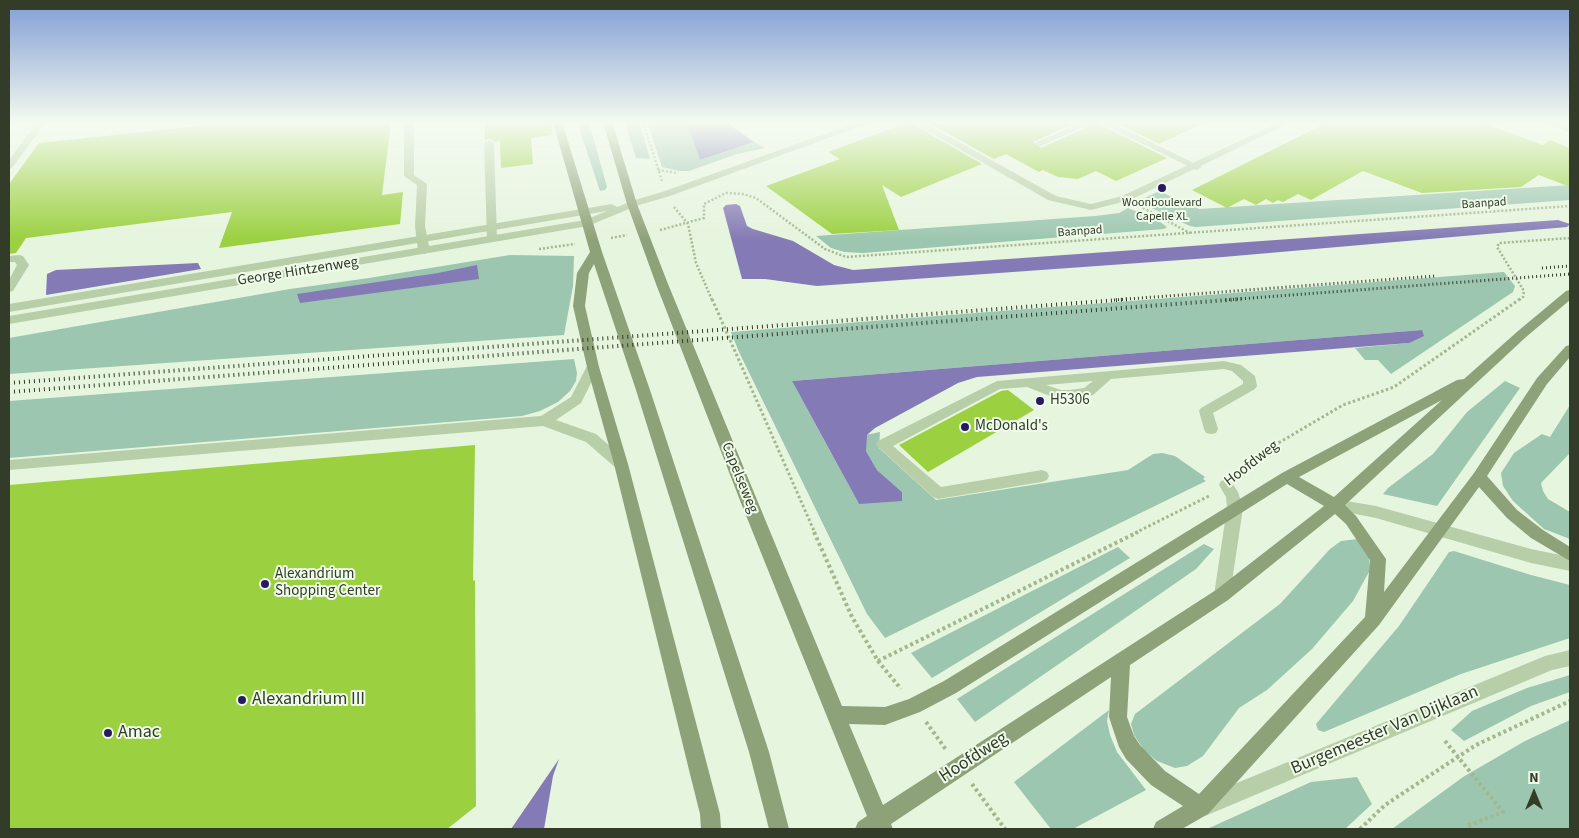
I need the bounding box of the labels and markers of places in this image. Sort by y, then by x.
marker: Woonboulevard Capelle XL [1156,182,1168,194]
place label: Woonboulevard Capelle XL [1122,196,1202,224]
place label: H5306 [1050,392,1090,410]
marker: H5306 [1034,395,1046,407]
place label: McDonald's [975,418,1048,436]
marker: McDonald's [959,421,971,433]
place label: Alexandrium Shopping Center [275,566,380,601]
marker: Alexandrium Shopping Center [259,578,271,590]
place label: Alexandrium III [252,689,365,711]
marker: Alexandrium III [236,694,248,706]
place label: Amac [118,722,160,744]
marker: Amac [102,727,114,739]

